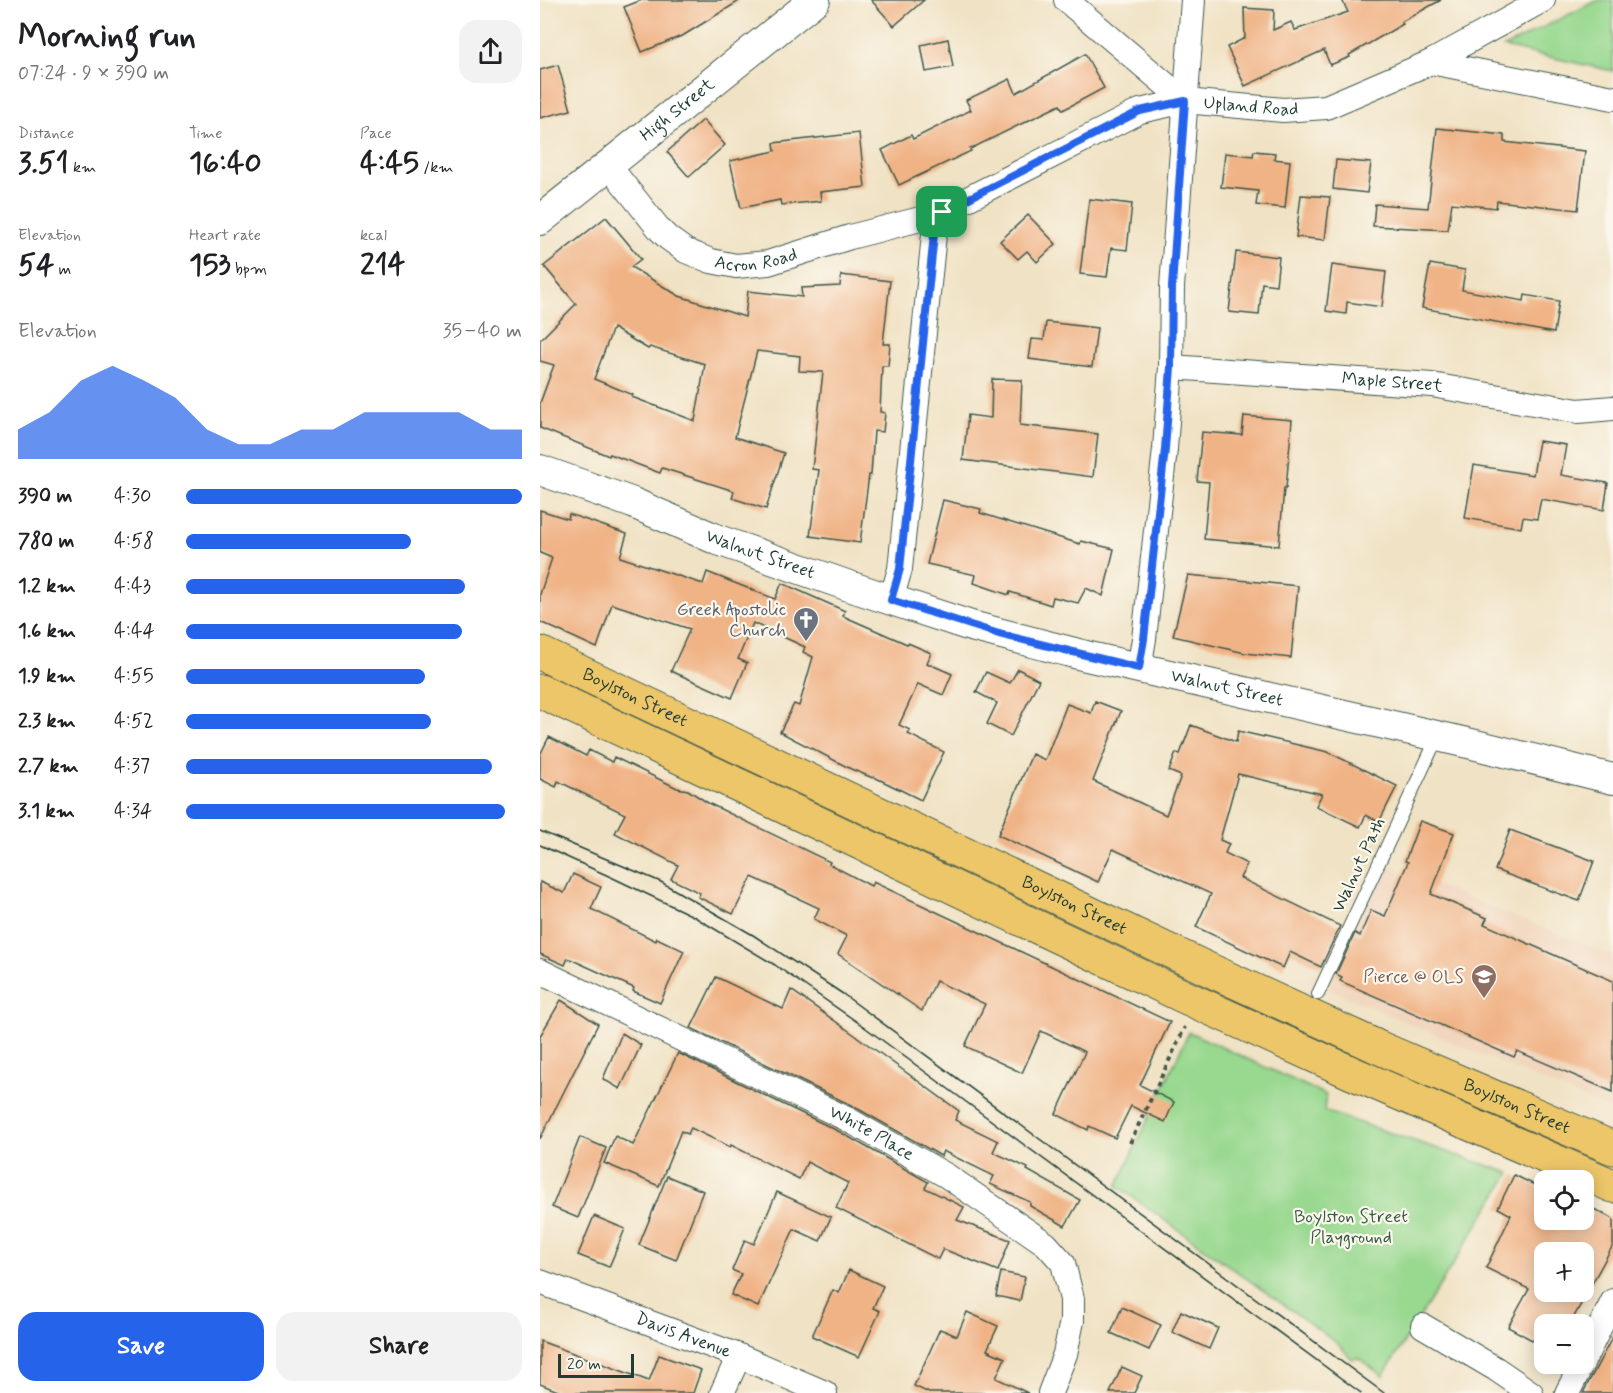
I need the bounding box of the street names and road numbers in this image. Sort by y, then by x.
street label: High Street [635,73,720,147]
street label: Upland Road [1203,91,1299,122]
street label: Acron Road [712,242,800,278]
street label: Maple Street [1341,367,1445,399]
street label: Walnut Street [702,524,818,585]
street label: Boylston Street [578,663,692,733]
street label: Walnut Street [1169,664,1286,713]
street label: Walnut Path [1327,814,1391,916]
street label: Boylston Street [1017,871,1131,941]
street label: Boylston Street [1459,1073,1574,1140]
street label: White Place [825,1100,918,1167]
street label: Davis Avenue [632,1307,734,1364]

